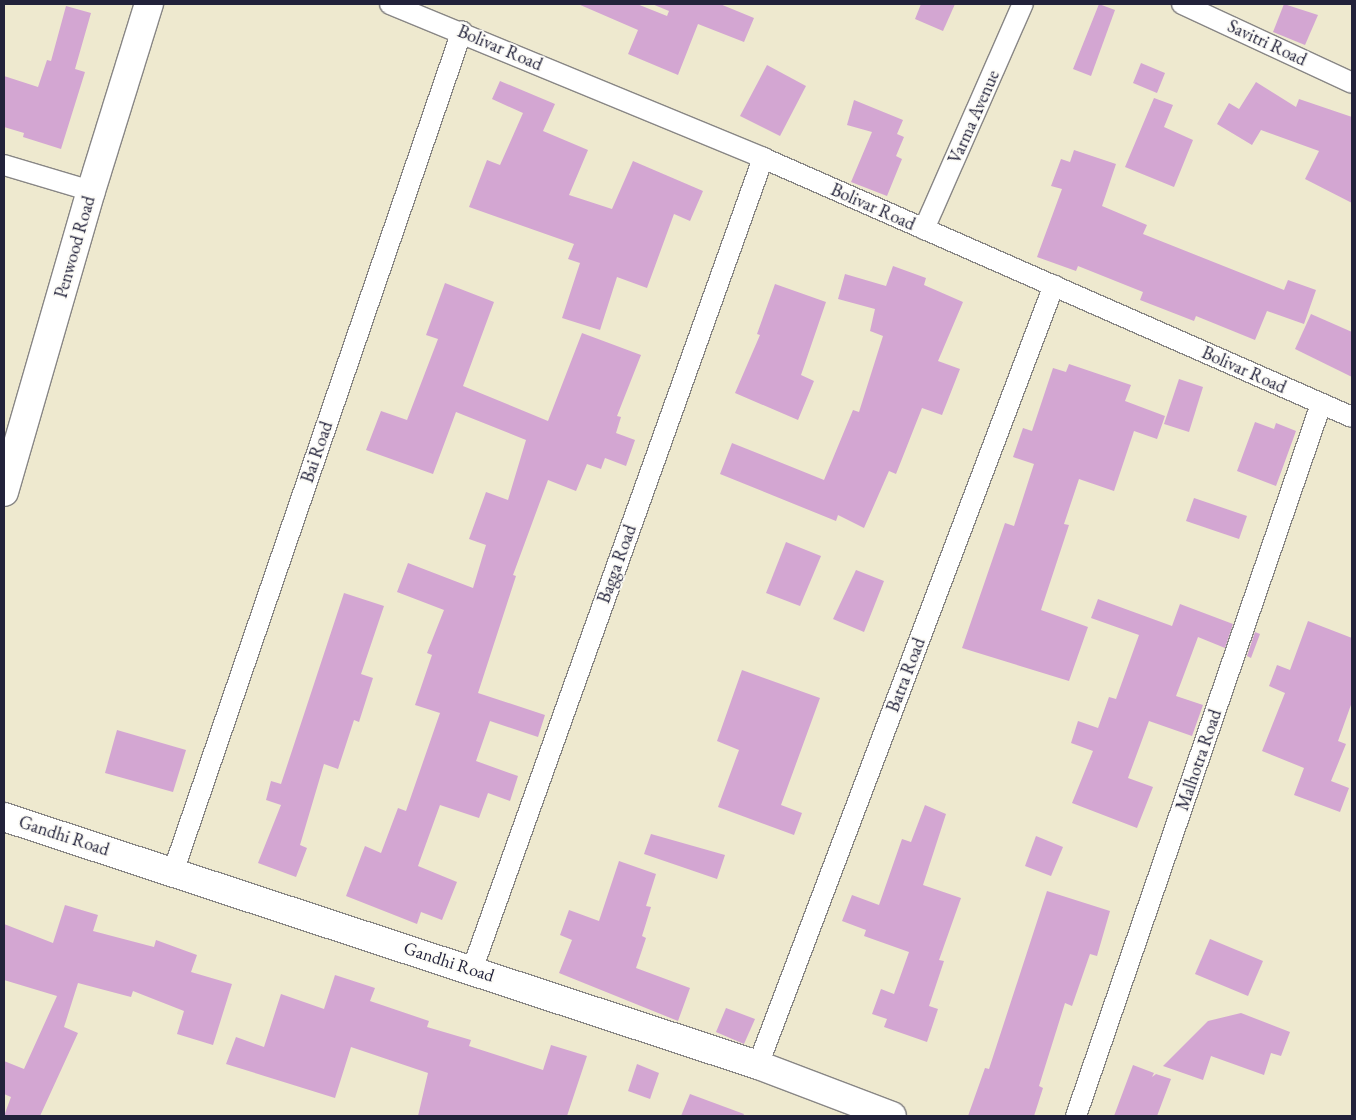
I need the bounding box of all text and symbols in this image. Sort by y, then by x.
street label: Savitri Road [1224,15,1310,71]
street label: Bolivar Road [454,20,546,76]
street label: Varma Avenue [944,67,1004,167]
street label: Bolivar Road [827,179,919,235]
street label: Penwood Road [50,193,100,301]
street label: Bolivar Road [1198,342,1290,398]
street label: Bai Road [296,418,338,486]
street label: Bagga Road [593,522,641,606]
street label: Batra Road [882,635,930,715]
street label: Malhotra Road [1172,707,1226,813]
street label: Gandhi Road [16,811,112,861]
street label: Gandhi Road [401,937,497,987]

